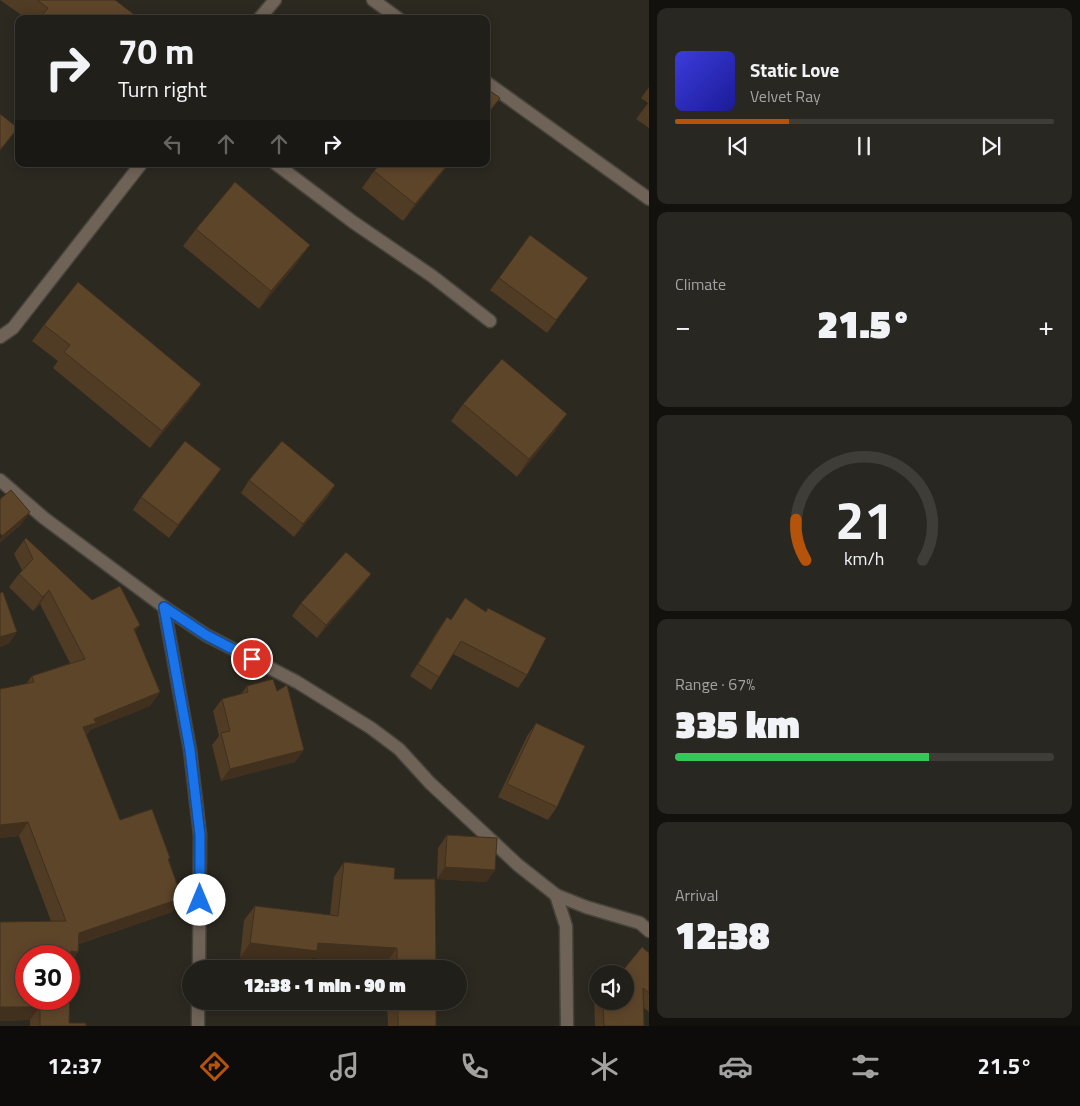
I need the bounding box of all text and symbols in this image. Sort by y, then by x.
text: 70 m [118,24,194,78]
icon: right [35,35,100,100]
text: Static Love [750,55,839,84]
text: Turn right [118,72,207,106]
text: Velvet Ray [750,84,821,108]
icon: left [159,130,187,158]
icon: ahead [212,130,240,158]
icon: ahead [265,130,293,158]
icon: right [318,130,346,158]
icon: previous [724,132,752,160]
icon: pause [850,132,878,160]
icon: next [977,132,1005,160]
text: Climate [675,272,726,296]
text: 21.5° [817,295,912,353]
text: − [675,304,691,347]
text: + [1038,304,1054,347]
text: 21 [835,480,894,559]
text: km/h [844,545,885,572]
pin [231,638,273,680]
icon: arrive [238,645,266,673]
text: Range · 67% [675,672,755,696]
text: 335 km [675,695,800,753]
position arrow [173,873,225,925]
text: Arrival [675,883,718,907]
text: 12:38 [675,906,770,964]
speed limit sign: 30 [15,945,80,1010]
map controls [589,965,634,1010]
button: sound [589,965,634,1010]
text: 12:38 · 1 min · 90 m [243,970,406,999]
text: 12:37 [48,1049,102,1083]
icon: directions [197,1049,232,1084]
icon: music [327,1049,362,1084]
icon: phone [457,1049,492,1084]
icon: climate [587,1049,622,1084]
icon: car [718,1049,753,1084]
icon: filters [848,1049,883,1084]
text: 21.5° [978,1049,1032,1083]

